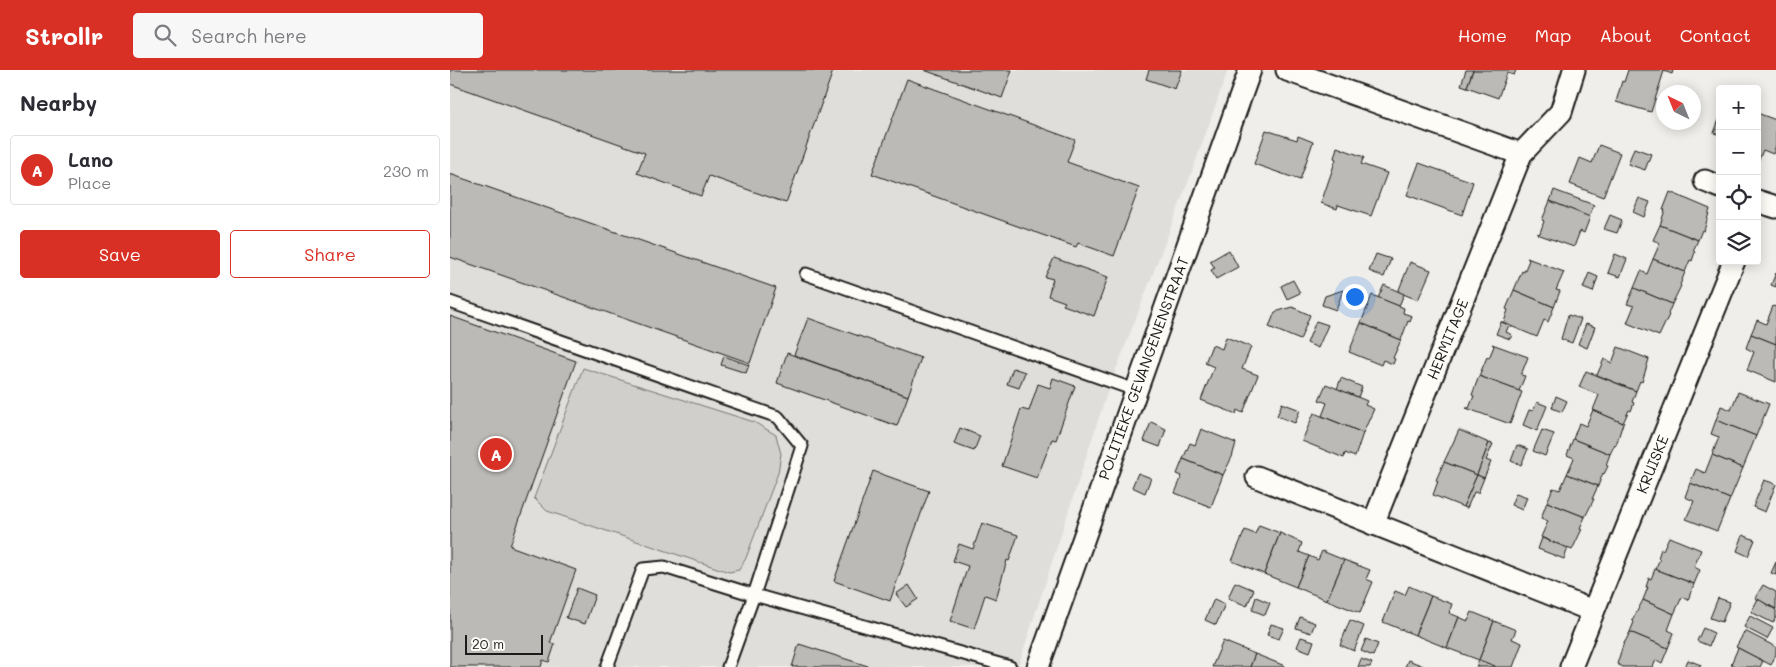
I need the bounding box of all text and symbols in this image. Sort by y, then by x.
search box [133,13,483,58]
text: Strollr [25,20,103,51]
icon: search [151,21,179,49]
text: Search here [191,23,307,48]
text: Home [1458,23,1507,47]
text: Map [1535,23,1571,47]
text: About [1599,23,1652,47]
text: Contact [1680,23,1751,47]
north arrow [1656,85,1701,130]
map controls [1716,85,1761,265]
button: + [1716,85,1761,130]
text: Nearby [20,89,97,116]
button: − [1716,130,1761,175]
text: Lano [68,147,113,172]
text: A [31,160,43,181]
text: 230 m [383,160,429,181]
text: Place [68,172,111,193]
button: locate [1716,175,1761,220]
button: layers [1716,220,1761,265]
button: Save [20,230,220,278]
button: Share [230,230,430,278]
street label: POLITIEKE GEVANGENENSTRAAT [1093,254,1193,482]
your location [1342,284,1368,310]
street label: HERMITAGE [1422,295,1473,383]
street label: KRUISKE [1631,431,1673,496]
pin: A [480,435,512,473]
scale bar [465,632,542,655]
text: 20 m [472,634,504,653]

